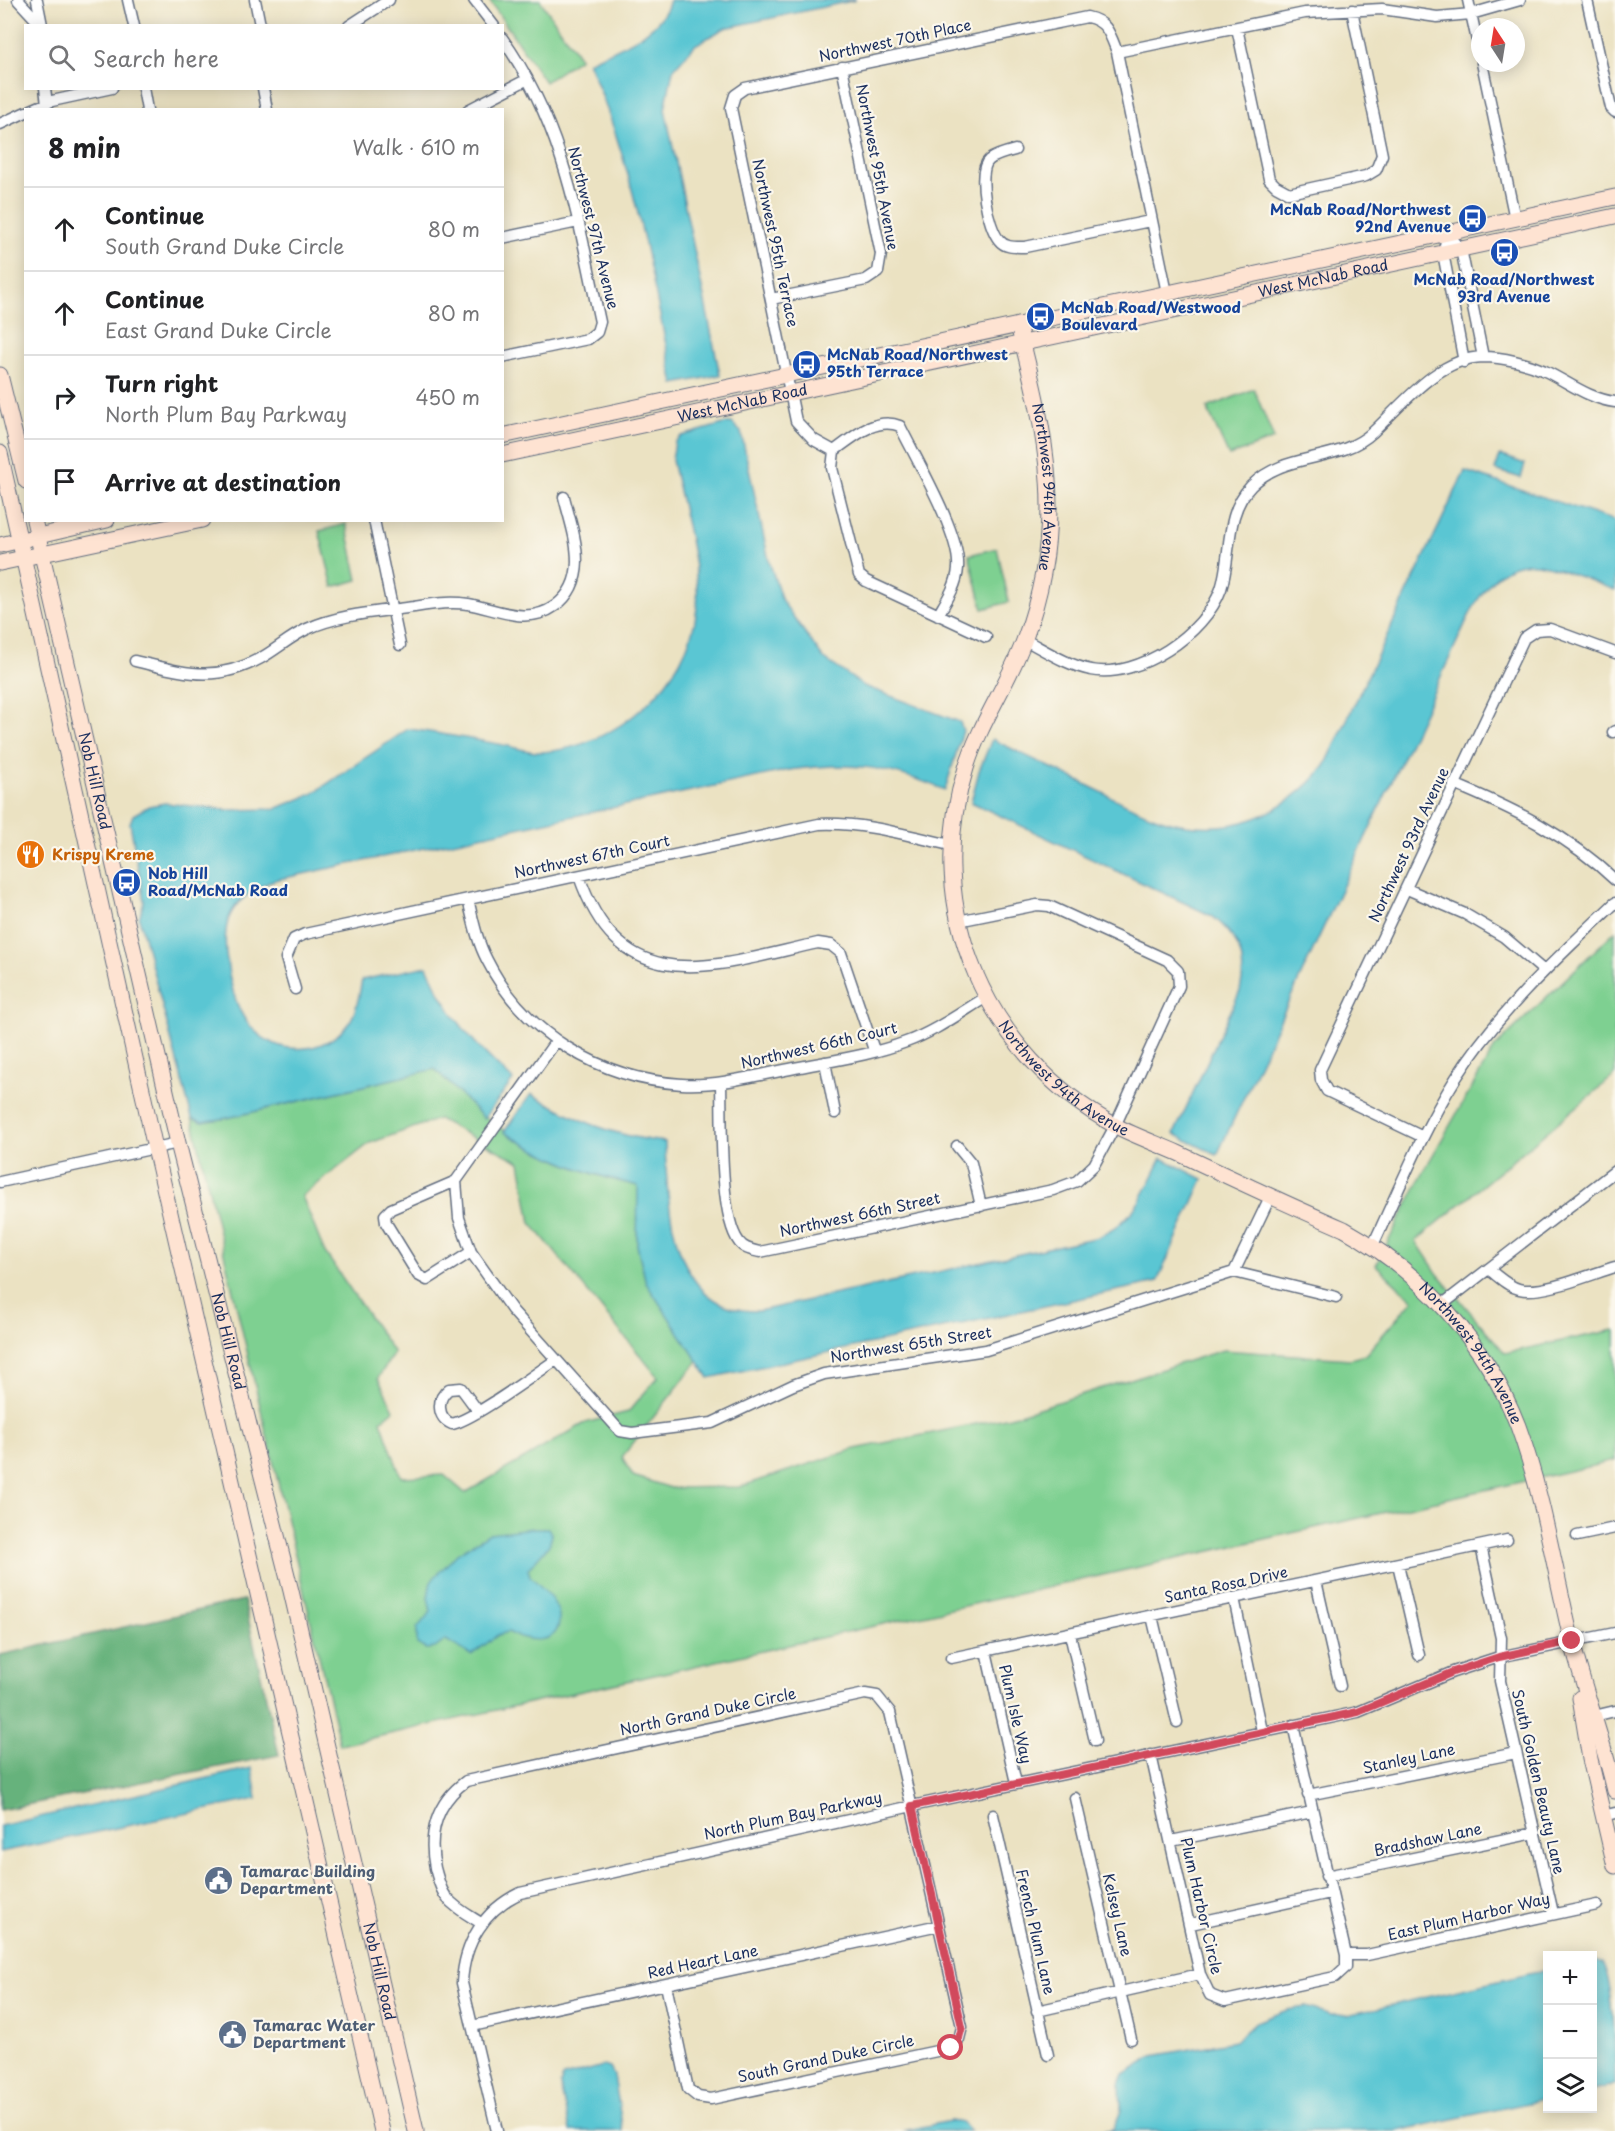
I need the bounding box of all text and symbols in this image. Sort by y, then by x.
street label: Northwest 70th Place [816,12,973,67]
north arrow [1471,18,1525,72]
search box [24,24,504,90]
icon: search [45,41,78,74]
text: Search here [93,41,219,74]
street label: Northwest 95th Avenue [851,82,906,252]
text: 8 min [48,128,121,167]
text: Walk · 610 m [353,132,480,162]
street label: Northwest 97th Avenue [563,144,626,311]
street label: Northwest 95th Terrace [747,156,806,329]
place label: McNab Road/Northwest 92nd Avenue [1270,197,1451,237]
text: Continue [105,198,204,231]
bus stop icon: McNab Road/Northwest 92nd Avenue [1456,203,1488,235]
icon: ahead [48,213,81,246]
text: 80 m [428,214,480,244]
text: South Grand Duke Circle [105,231,345,261]
bus stop icon: McNab Road/Northwest 93rd Avenue [1488,237,1520,269]
street label: West McNab Road [1256,252,1390,302]
place label: McNab Road/Northwest 93rd Avenue [1413,267,1595,307]
text: Continue [105,282,204,315]
place label: McNab Road/Westwood Boulevard [1061,295,1241,335]
icon: ahead [48,297,81,330]
text: 80 m [428,298,480,328]
bus stop icon: McNab Road/Westwood Boulevard [1024,301,1056,333]
text: East Grand Duke Circle [105,315,332,345]
place label: McNab Road/Northwest 95th Terrace [827,342,1008,382]
bus stop icon: McNab Road/Northwest 95th Terrace [790,348,822,380]
text: Turn right [105,366,218,399]
street label: West McNab Road [675,377,809,427]
icon: right [48,381,81,414]
text: 450 m [415,382,480,412]
text: North Plum Bay Parkway [105,399,347,429]
street label: Northwest 94th Avenue [1027,401,1062,573]
icon: arrive [48,465,81,498]
text: Arrive at destination [105,465,341,498]
street label: Nob Hill Road [73,730,118,832]
street label: Northwest 93rd Avenue [1362,763,1454,926]
street label: Northwest 67th Court [512,828,672,883]
restaurant icon: Krispy Kreme [15,839,47,871]
place label: Krispy Kreme [52,842,154,865]
place label: Nob Hill Road/McNab Road [148,861,288,901]
bus stop icon: Nob Hill Road/McNab Road [111,867,143,899]
street label: Northwest 66th Court [738,1015,899,1074]
street label: Northwest 94th Avenue [994,1015,1133,1141]
street label: Northwest 66th Street [777,1185,942,1242]
street label: Northwest 94th Avenue [1415,1276,1529,1427]
street label: Nob Hill Road [206,1290,253,1392]
street label: Northwest 65th Street [828,1319,993,1368]
street label: Santa Rosa Drive [1162,1559,1289,1608]
route end [1558,1627,1584,1653]
street label: Plum Isle Way [994,1662,1039,1766]
street label: North Grand Duke Circle [617,1681,798,1740]
street label: South Golden Beauty Lane [1507,1687,1572,1876]
street label: Stanley Lane [1360,1737,1457,1779]
street label: North Plum Bay Parkway [702,1784,884,1845]
street label: Bradshaw Lane [1371,1816,1484,1861]
street label: Plum Harbor Circle [1175,1835,1229,1977]
place label: Tamarac Building Department [240,1859,375,1899]
public building icon: Tamarac Building Department [203,1865,235,1897]
street label: French Plum Lane [1011,1866,1062,1997]
street label: Kelsey Lane [1098,1871,1139,1959]
street label: East Plum Harbor Way [1385,1886,1552,1945]
street label: Nob Hill Road [358,1920,403,2022]
street label: Red Heart Lane [645,1938,760,1983]
map controls [1543,1951,1597,2113]
button: + [1543,1951,1597,2005]
button: − [1543,2005,1597,2059]
place label: Tamarac Water Department [253,2013,375,2053]
public building icon: Tamarac Water Department [216,2019,248,2051]
street label: South Grand Duke Circle [735,2028,916,2087]
route start [937,2034,963,2060]
button: layers [1543,2059,1597,2113]

